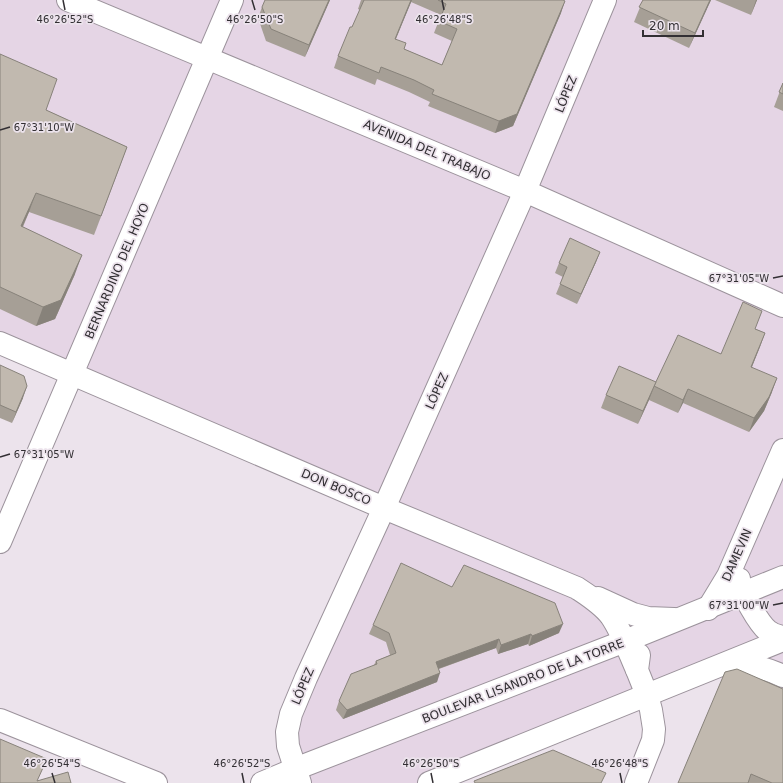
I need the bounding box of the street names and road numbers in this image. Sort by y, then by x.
street label: LÓPEZ [551,73,580,115]
street label: AVENIDA DEL TRABAJO [361,117,493,183]
street label: BERNARDINO DEL HOYO [82,201,152,341]
street label: LÓPEZ [422,370,451,412]
street label: DON BOSCO [299,466,373,508]
street label: DAMEVIN [719,527,755,583]
street label: BOULEVAR LISANDRO DE LA TORRE [420,636,626,726]
street label: LÓPEZ [288,665,317,707]

